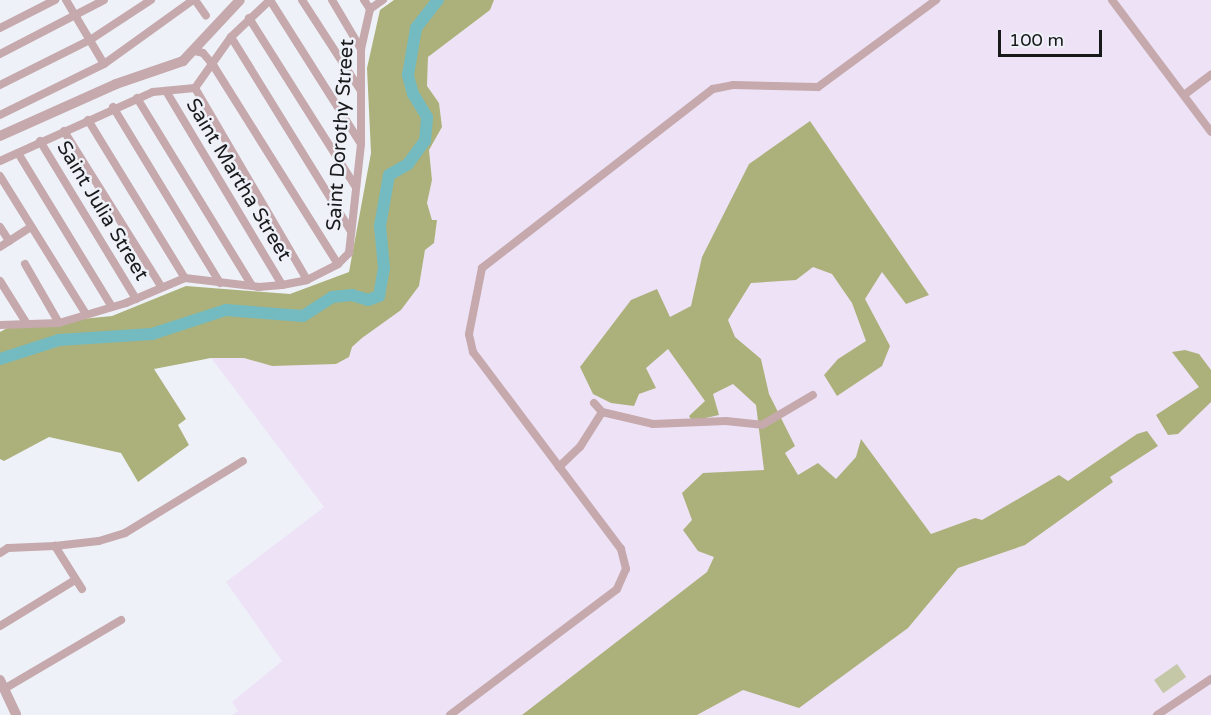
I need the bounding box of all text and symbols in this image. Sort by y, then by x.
scale bar [1001,18,1104,56]
text: 100 m [1009,29,1064,51]
street label: Saint Dorothy Street [322,38,360,232]
street label: Saint Martha Street [180,95,296,265]
street label: Saint Julia Street [51,137,153,285]

